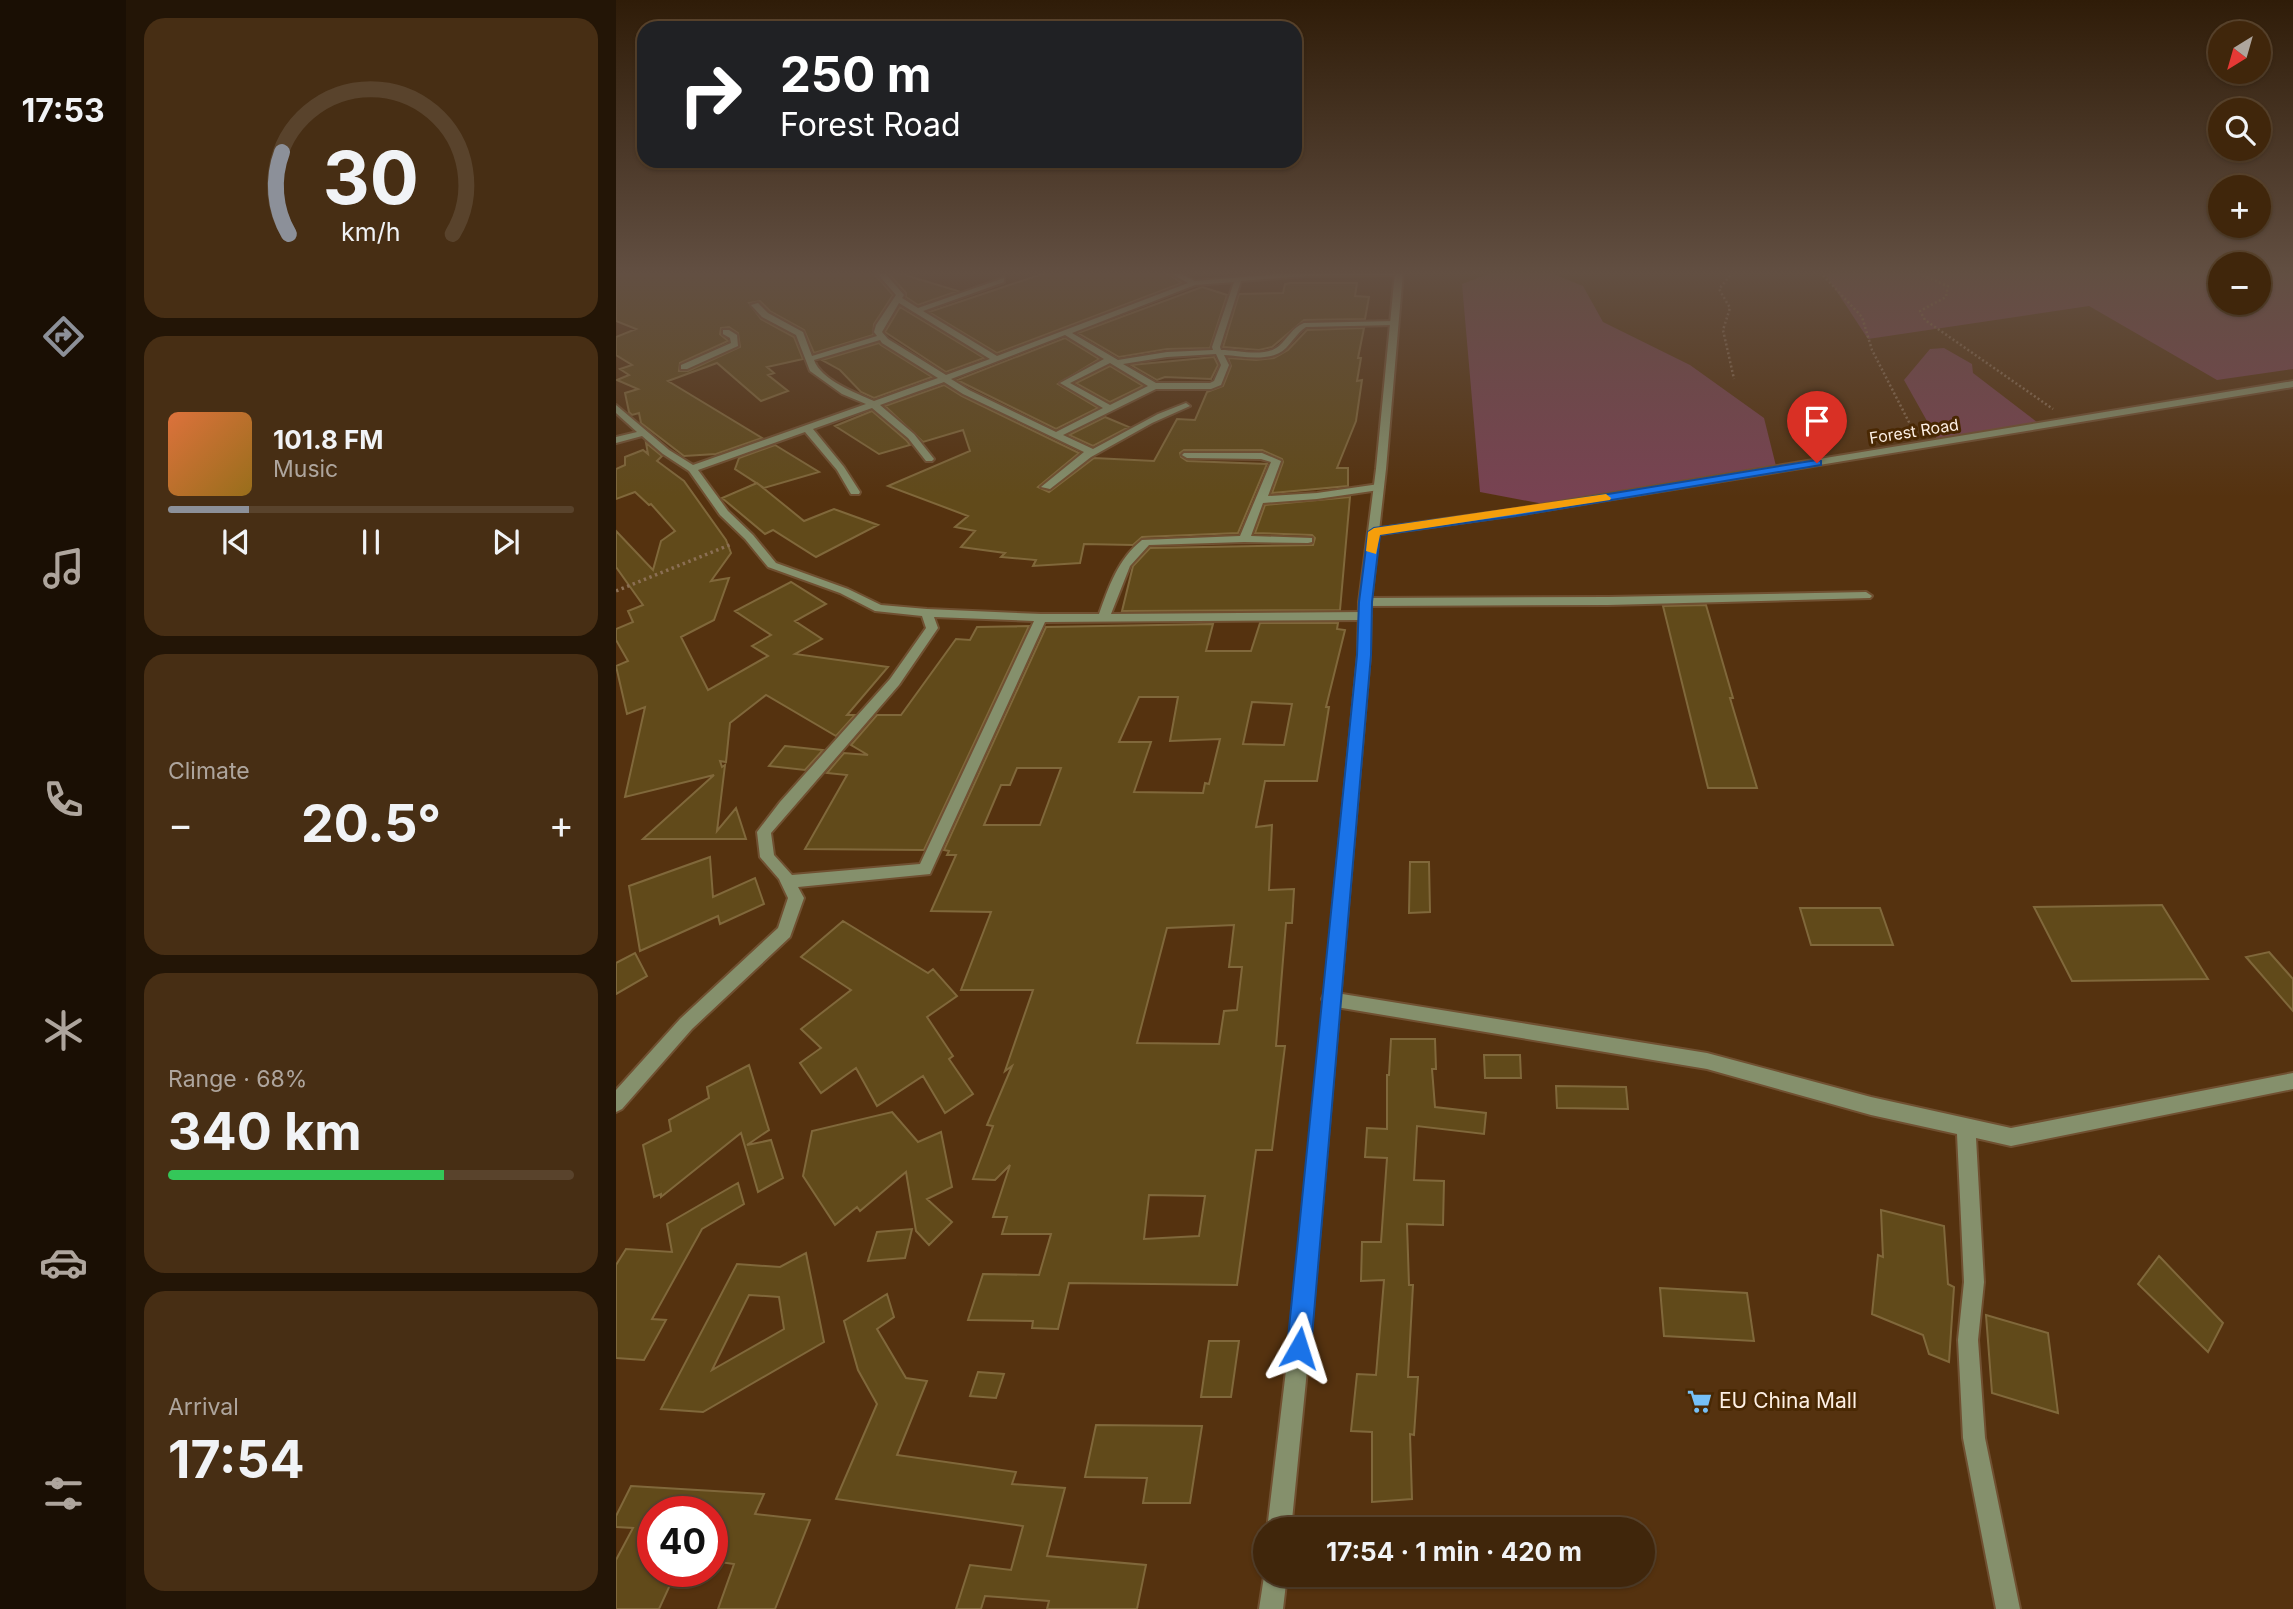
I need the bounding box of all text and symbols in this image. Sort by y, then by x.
north arrow [2208,21,2272,84]
map controls [2208,21,2271,315]
text: 250 m [780,45,932,104]
icon: right [665,49,756,140]
text: 17:53 [21,91,105,130]
button: search [2208,98,2271,161]
text: Forest Road [780,105,961,144]
text: 30 [323,133,419,222]
button: + [2208,175,2271,238]
text: km/h [341,217,401,247]
button: − [2208,252,2271,315]
icon: directions [39,312,88,361]
pin [1787,391,1847,463]
icon: arrive [1798,402,1836,440]
street label: Forest Road [1868,414,1960,448]
text: 101.8 FM [273,424,383,455]
text: Music [273,455,338,483]
icon: previous [217,523,255,561]
icon: pause [352,523,390,561]
icon: next [487,523,525,561]
icon: music [39,544,88,593]
text: Climate [168,757,250,785]
icon: phone [39,775,88,824]
text: 20.5° [301,792,441,855]
text: − [168,801,193,847]
text: + [549,801,574,847]
icon: climate [39,1006,88,1055]
text: Range · 68% [168,1065,307,1093]
text: 340 km [168,1100,362,1163]
icon: car [39,1238,88,1287]
position arrow [1262,1311,1336,1385]
supermarket icon: EU China Mall [1685,1387,1713,1415]
place label: EU China Mall [1719,1388,1857,1413]
text: Arrival [168,1393,239,1421]
text: 17:54 [168,1428,305,1491]
icon: filters [39,1469,88,1518]
speed limit sign: 40 [637,1496,728,1587]
text: 17:54 · 1 min · 420 m [1326,1536,1582,1567]

